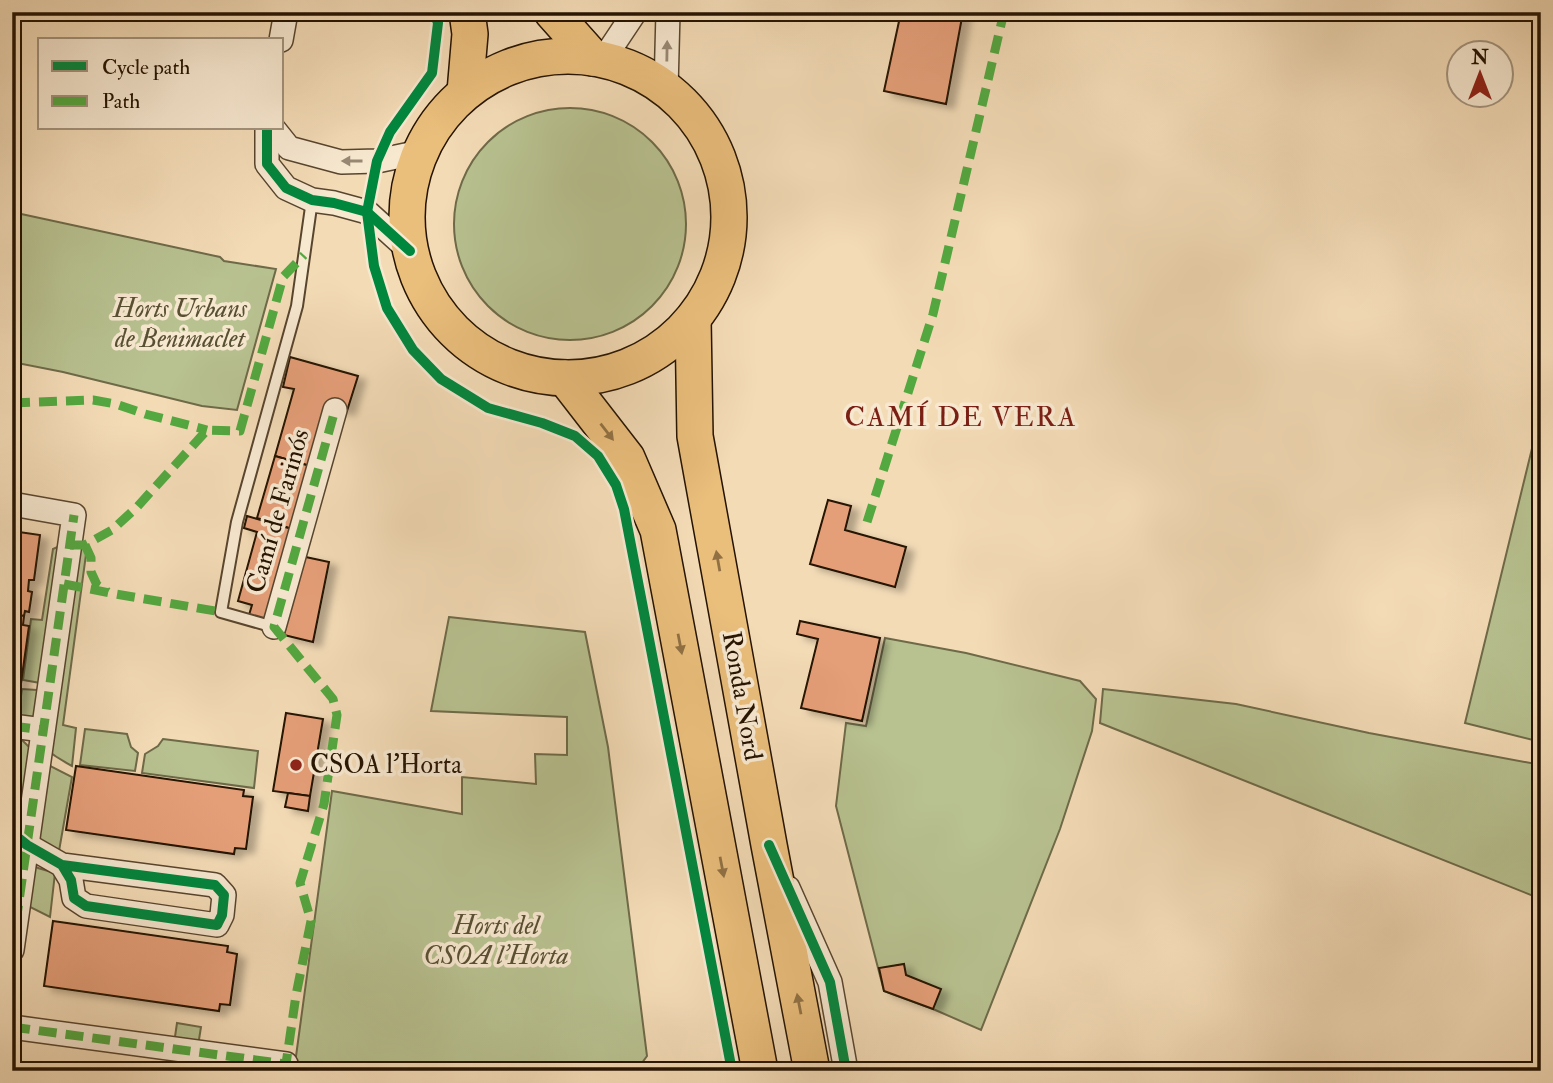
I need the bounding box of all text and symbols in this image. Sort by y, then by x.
legend [38,38,284,130]
north arrow [1444,38,1514,108]
one-way arrow [661,39,673,61]
text: N [1470,46,1489,70]
text: Cycle path [102,54,190,81]
text: Path [102,88,140,115]
one-way arrow [341,156,363,167]
park label: Horts Urbans de Benimaclet [112,293,248,355]
district label: CAMÍ DE VERA [845,400,1077,435]
one-way arrow [599,422,614,440]
street label: Camí de Farinós [239,425,317,597]
one-way arrow [712,550,723,572]
street label: Ronda Nord [715,629,769,763]
one-way arrow [674,633,685,655]
place label: CSOA l'Horta [310,749,462,781]
marker: CSOA l'Horta [288,757,304,773]
one-way arrow [717,856,728,878]
park label: Horts del CSOA l'Horta [423,910,569,972]
one-way arrow [794,993,805,1015]

